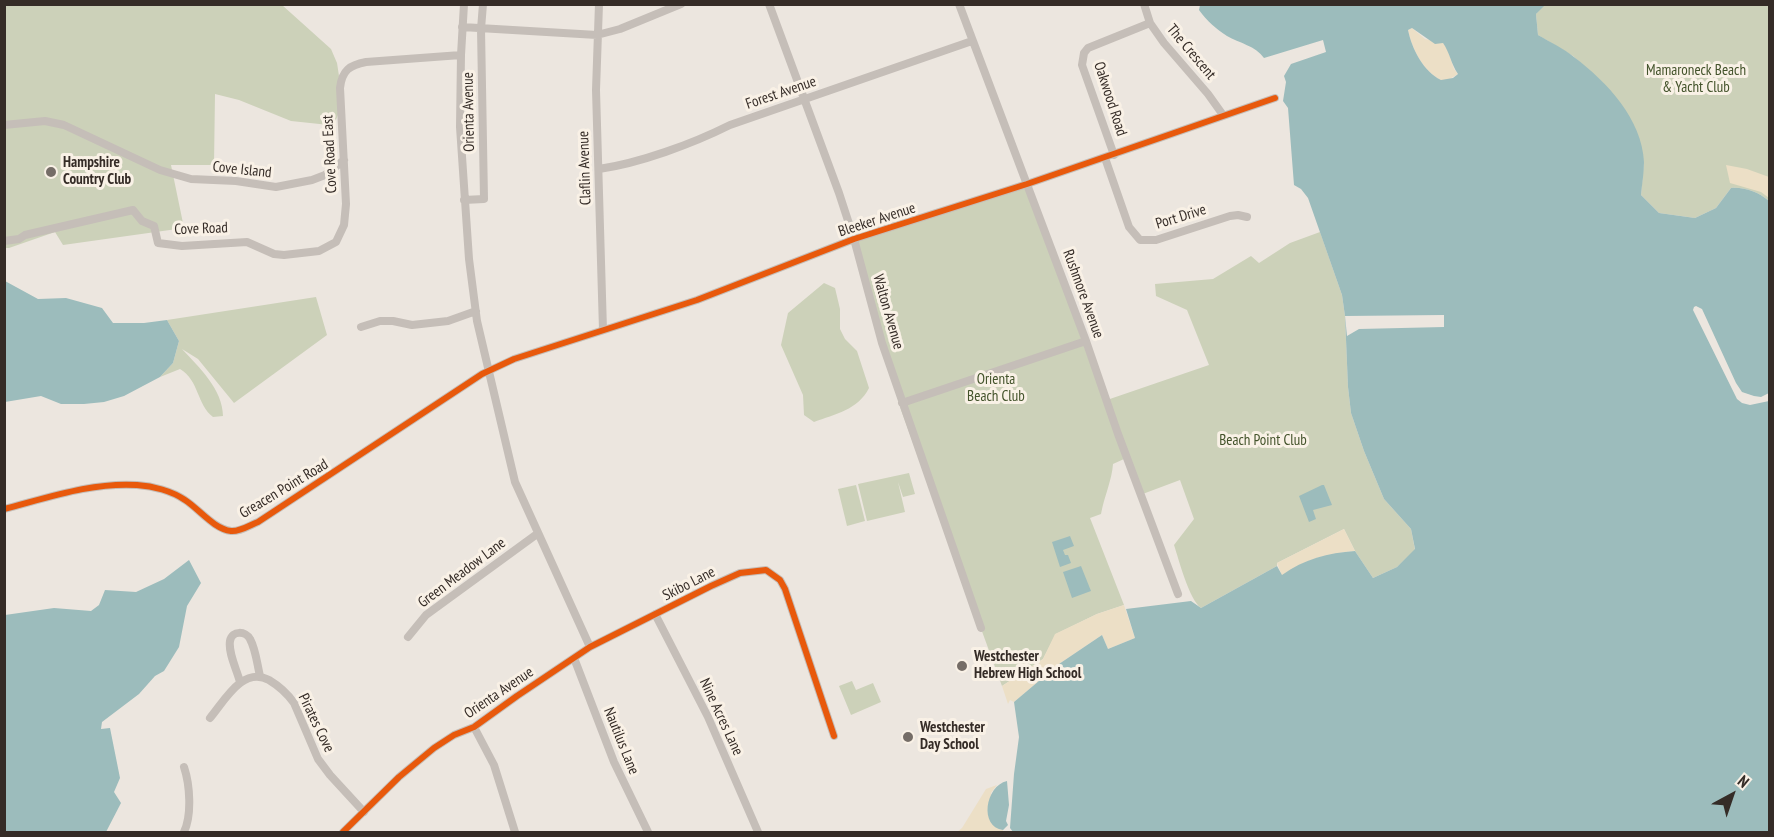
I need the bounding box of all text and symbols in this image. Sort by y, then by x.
street label: The Crescent [1163,21,1219,83]
street label: Oakwood Road [1090,60,1130,138]
park label: Mamaroneck Beach & Yacht Club [1646,62,1746,97]
street label: Orienta Avenue [459,72,479,152]
street label: Forest Avenue [743,73,819,113]
street label: Cove Road East [319,114,341,194]
street label: Claflin Avenue [575,131,595,205]
place label: Hampshire Country Club [63,154,131,189]
street label: Cove Island [212,158,272,182]
marker: Hampshire Country Club [44,165,58,179]
street label: Bleeker Avenue [836,199,918,241]
street label: Port Drive [1154,201,1208,233]
street label: Cove Road [174,219,228,239]
street label: Rushmore Avenue [1059,247,1107,341]
street label: Walton Avenue [869,272,907,352]
park label: Orienta Beach Club [967,371,1025,406]
park label: Beach Point Club [1219,432,1307,450]
street label: Greacen Point Road [236,455,332,523]
street label: Green Meadow Lane [415,534,509,612]
street label: Skibo Lane [660,563,718,605]
place label: Westchester Hebrew High School [974,648,1081,683]
marker: Westchester Hebrew High School [955,659,969,673]
street label: Orienta Avenue [461,663,537,723]
street label: Nine Acres Lane [695,676,747,758]
street label: Pirates Cove [294,691,338,755]
street label: Nautilus Lane [599,705,643,777]
place label: Westchester Day School [920,719,985,754]
marker: Westchester Day School [901,730,915,744]
north arrow [1702,765,1762,825]
text: N [1734,771,1753,792]

